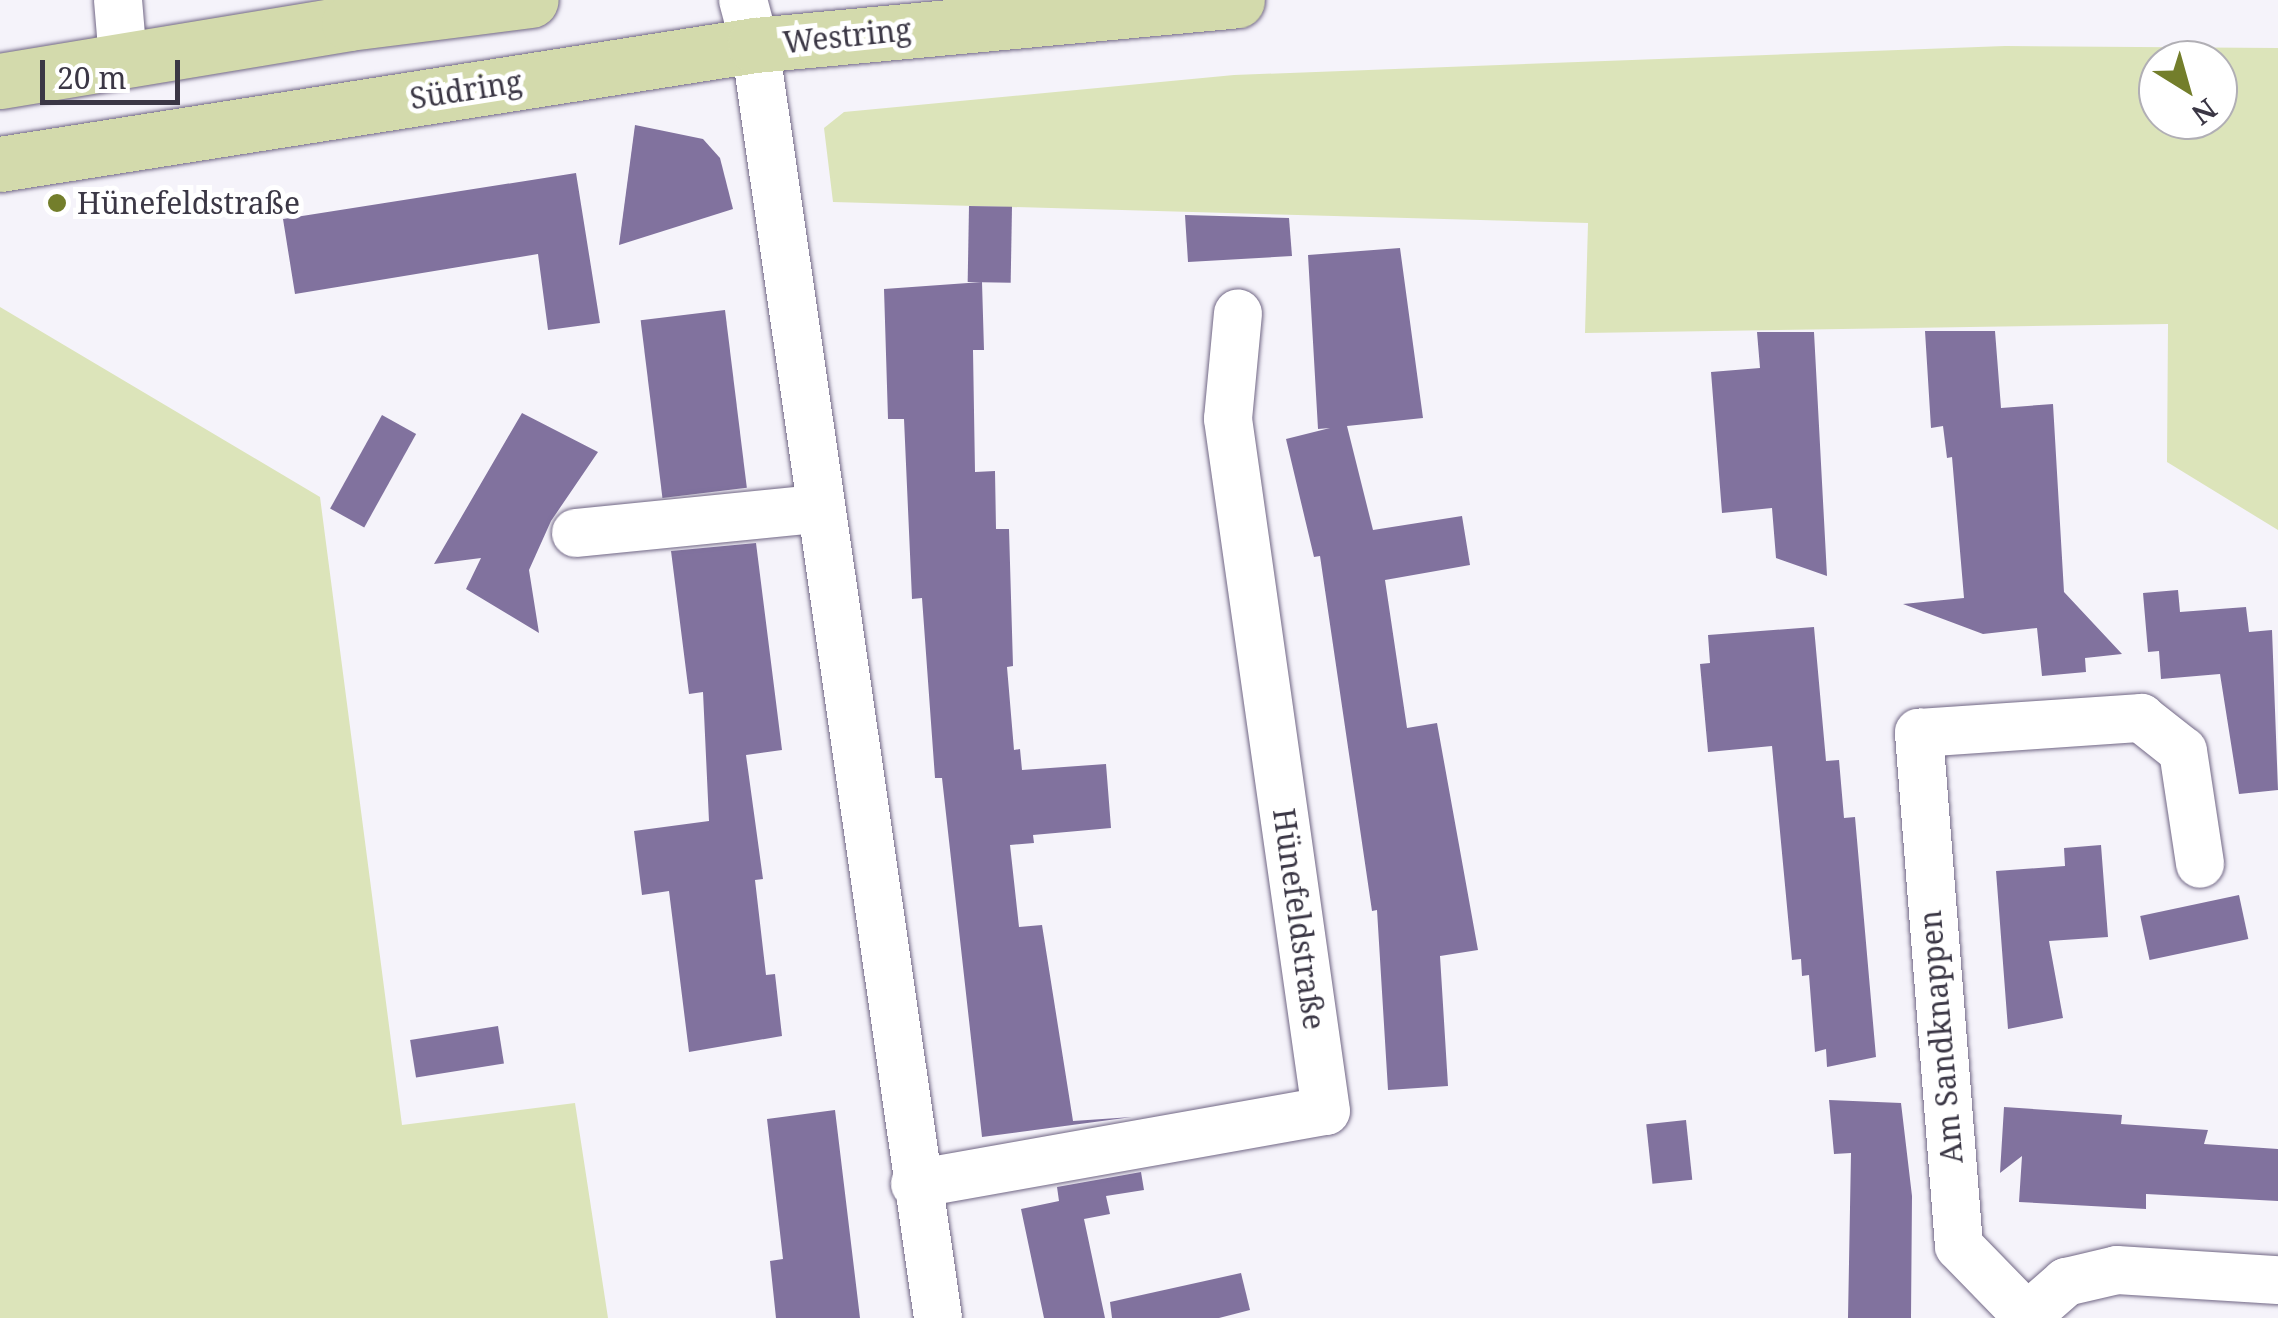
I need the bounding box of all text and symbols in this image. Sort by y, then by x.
street label: Westring [781,11,913,61]
scale bar [45,40,185,102]
north arrow [2138,40,2238,140]
text: 20 m [57,57,127,98]
street label: Südring [407,63,525,117]
text: N [2185,91,2225,134]
place label: Hünefeldstraße [77,185,300,221]
marker: Hünefeldstraße [46,192,68,214]
street label: Hünefeldstraße [1266,806,1332,1032]
street label: Am Sandknappen [1912,909,1970,1165]

